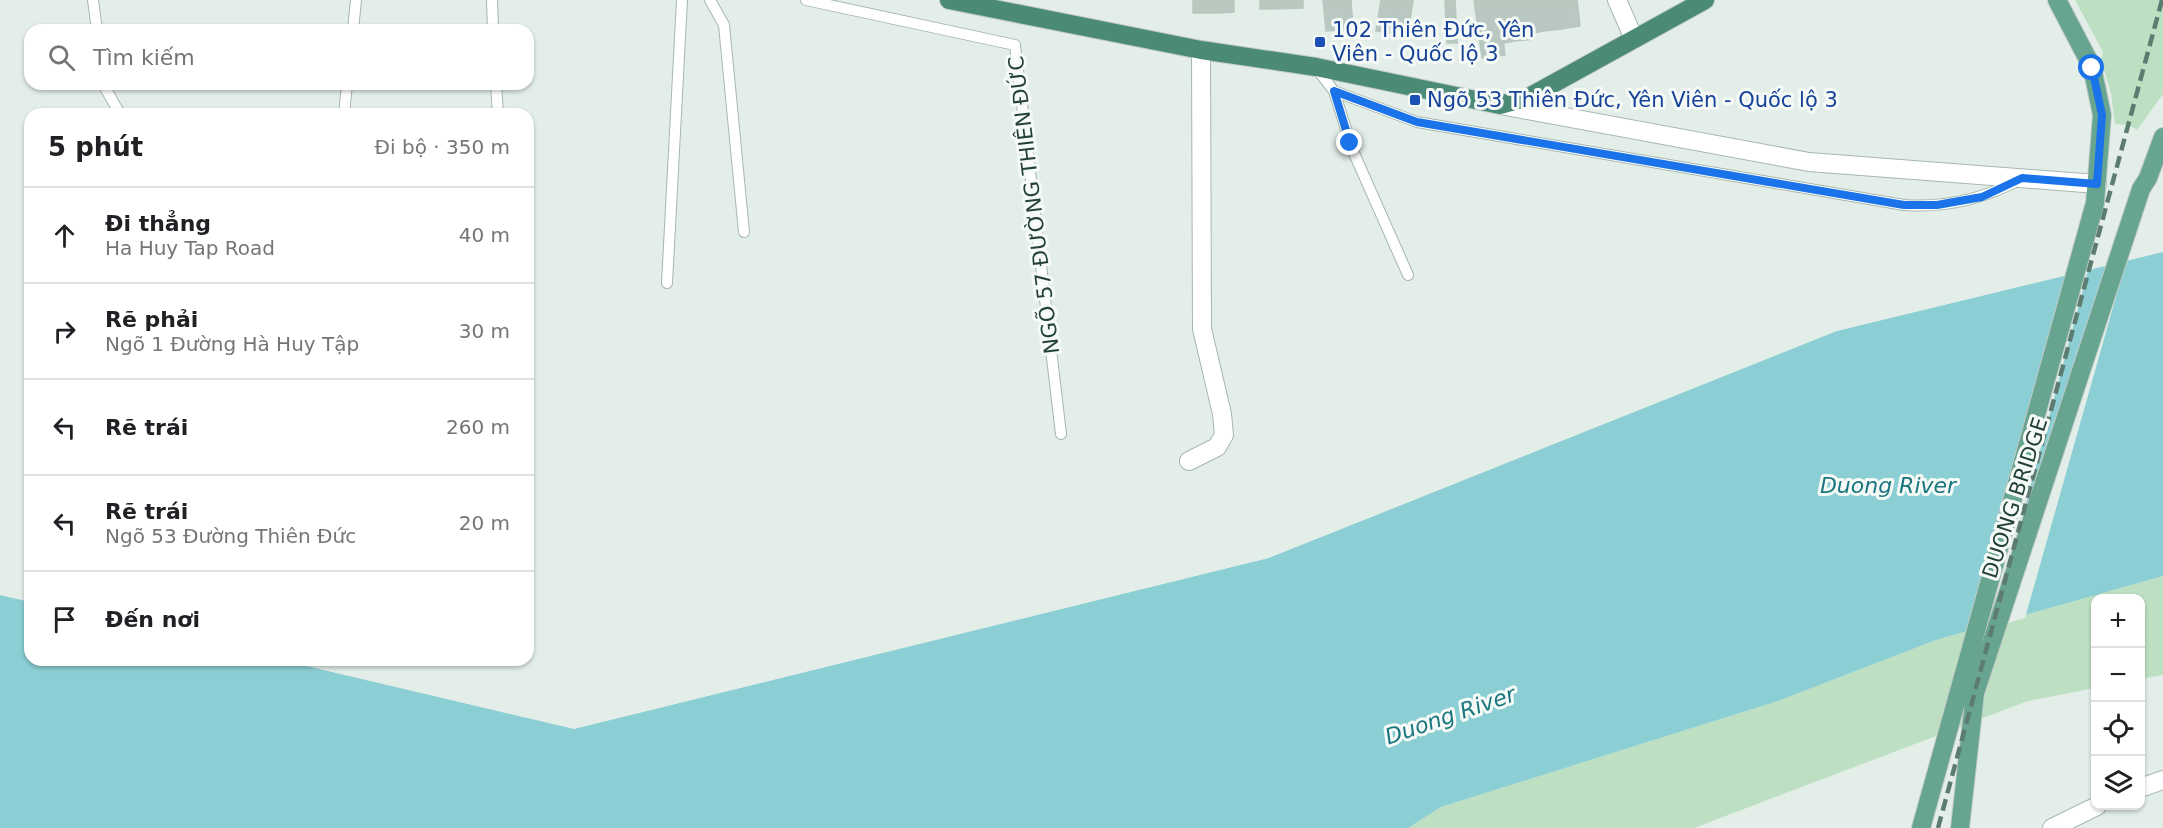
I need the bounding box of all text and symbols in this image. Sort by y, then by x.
place label: 102 Thiên Đức, Yên Viên - Quốc lộ 3 [1332,18,1534,66]
search box [24,24,534,90]
marker: 102 Thiên Đức, Yên Viên - Quốc lộ 3 [1313,35,1327,49]
icon: search [45,41,78,74]
text: Tìm kiếm [93,45,195,70]
route start [2078,54,2104,80]
street label: NGÕ 57 ĐƯỜNG THIÊN ĐỨC [1002,55,1064,356]
place label: Ngõ 53 Thiên Đức, Yên Viên - Quốc lộ 3 [1427,88,1838,112]
marker: Ngõ 53 Thiên Đức, Yên Viên - Quốc lộ 3 [1408,93,1422,107]
route end [1336,129,1362,155]
text: 5 phút [48,132,143,162]
text: Đi bộ · 350 m [375,135,510,159]
text: Đi thẳng [105,211,211,236]
icon: ahead [48,219,81,252]
text: 40 m [459,223,510,247]
text: Ha Huy Tap Road [105,236,275,260]
text: Rẽ phải [105,307,198,332]
icon: right [48,315,81,348]
text: 30 m [459,319,510,343]
text: Ngõ 1 Đường Hà Huy Tập [105,332,359,356]
icon: left [48,411,81,444]
text: Rẽ trái [105,415,188,440]
text: 260 m [446,415,510,439]
street label: DUONG BRIDGE [1978,415,2052,581]
water label: Duong River [1820,473,1958,498]
text: Rẽ trái [105,499,188,524]
icon: left [48,507,81,540]
text: 20 m [459,511,510,535]
text: Ngõ 53 Đường Thiên Đức [105,524,356,548]
map controls [2091,594,2145,810]
button: + [2091,594,2145,648]
icon: arrive [48,603,81,636]
text: Đến nơi [105,607,200,632]
button: − [2091,648,2145,702]
water label: Duong River [1382,681,1520,749]
button: locate [2091,702,2145,756]
button: layers [2091,756,2145,810]

